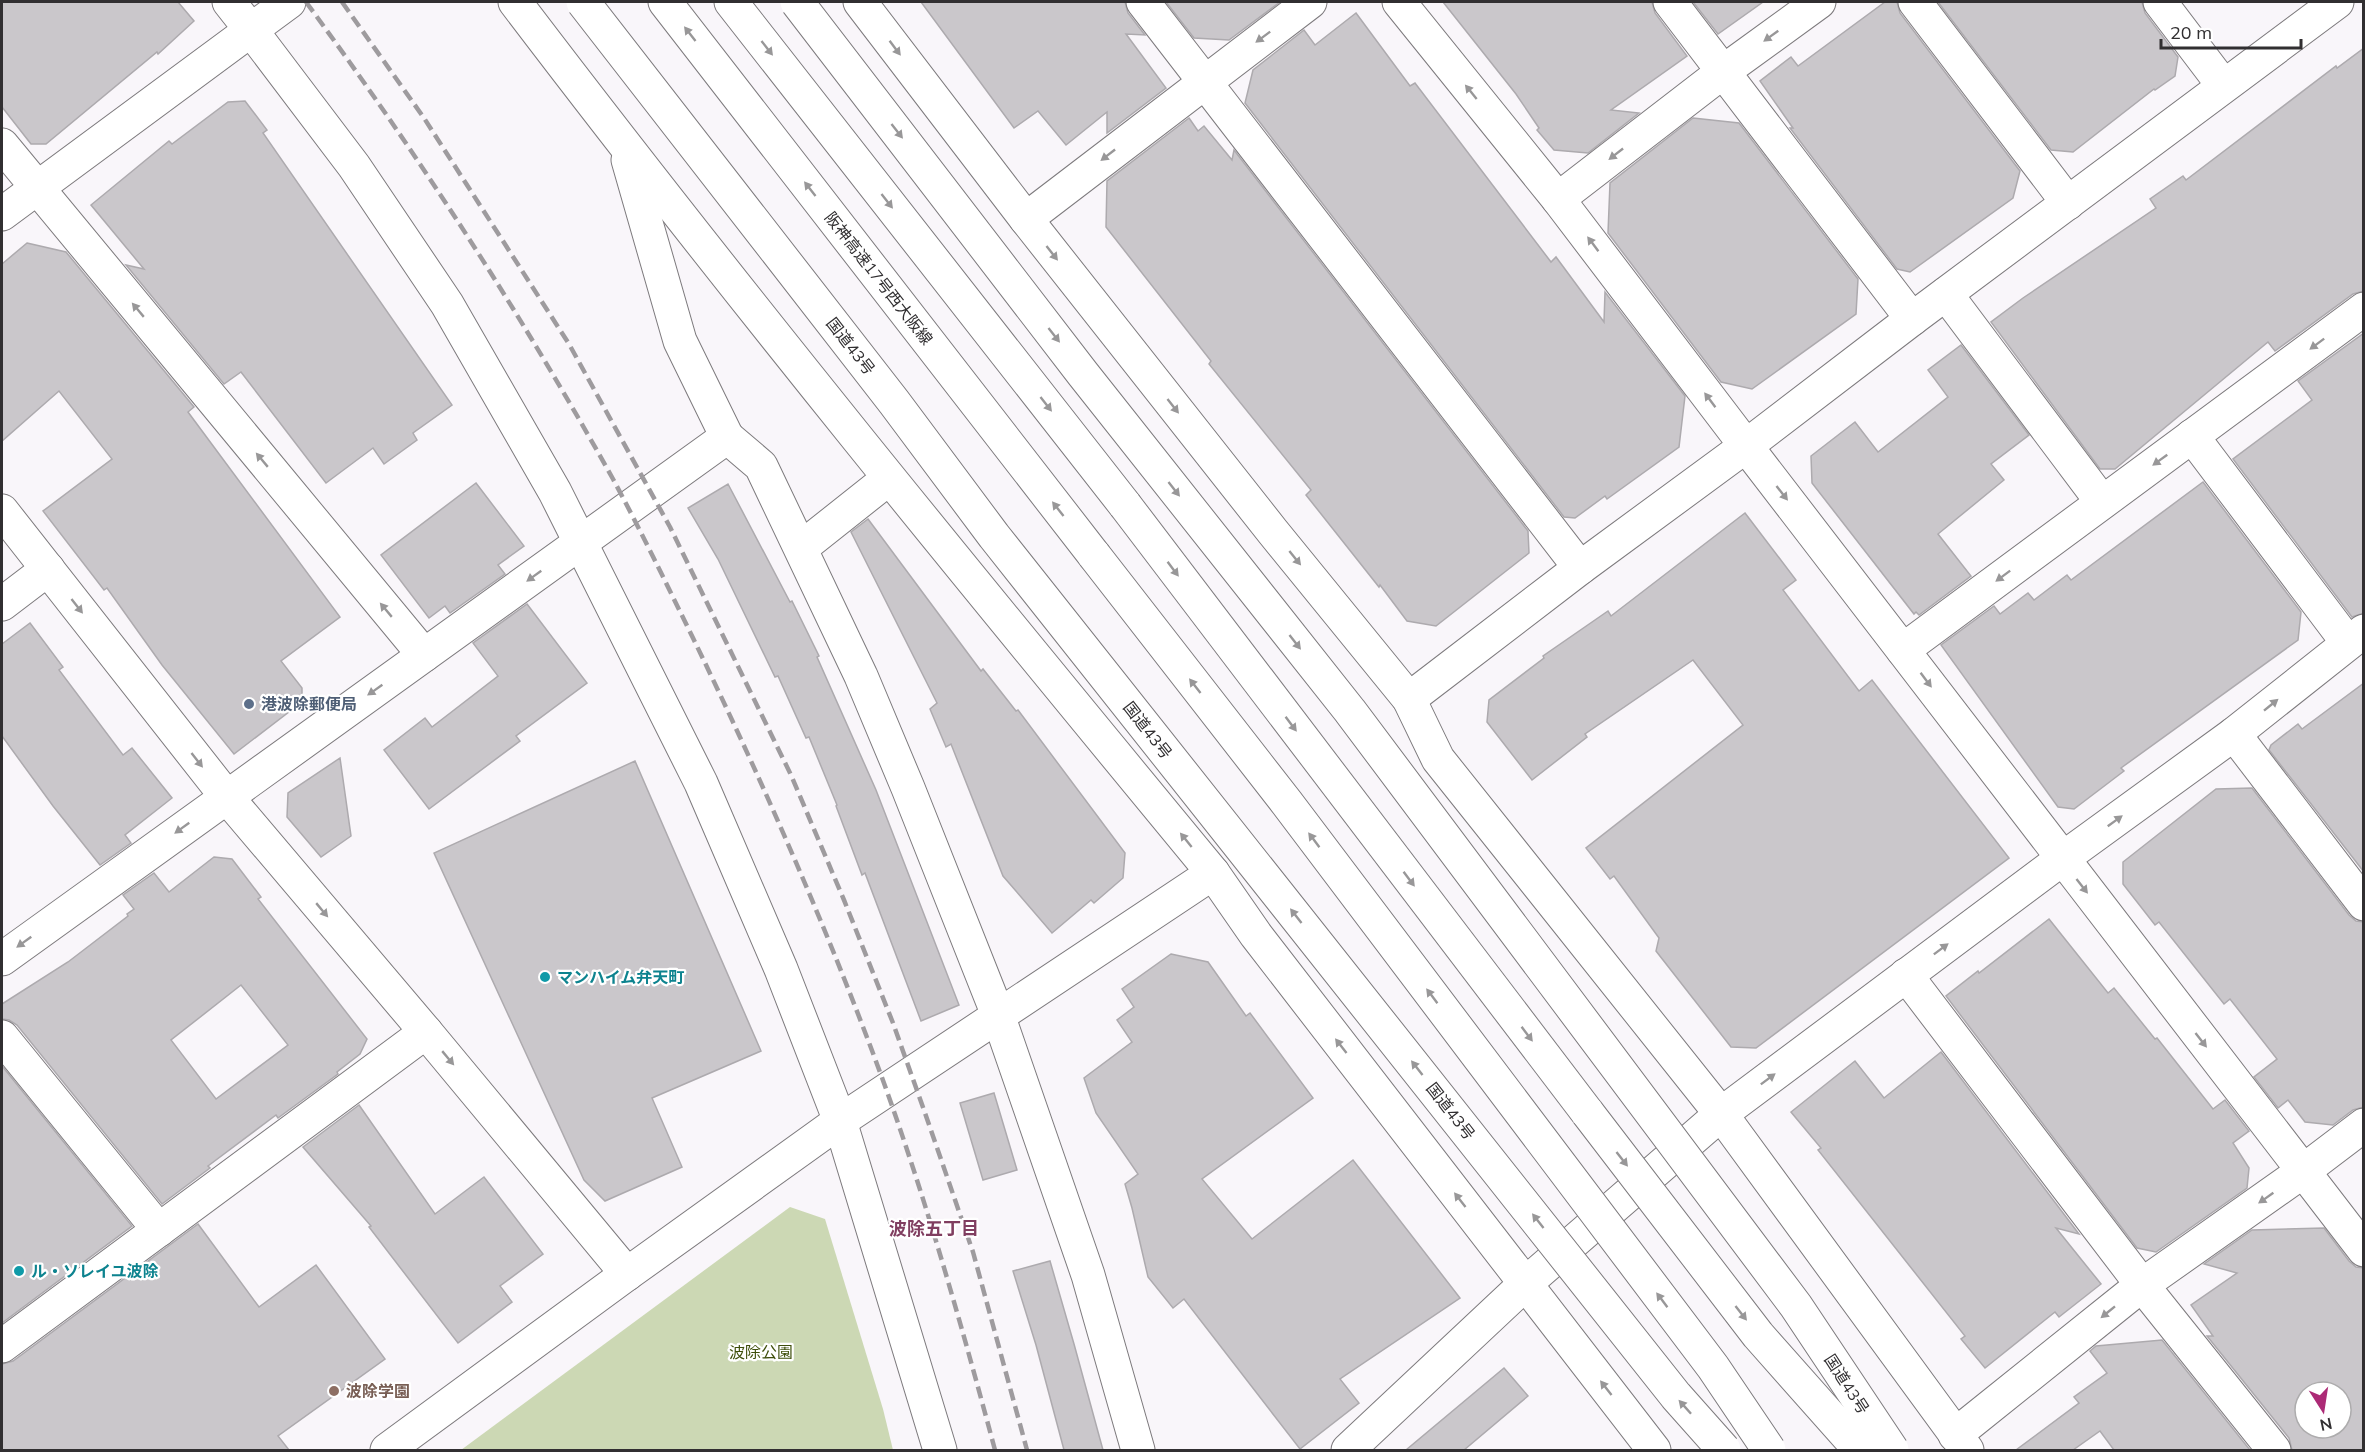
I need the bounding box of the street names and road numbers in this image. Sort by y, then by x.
street label: 阪神高速17号西大阪線 [821,208,937,348]
street label: 国道43号 [822,313,880,379]
street label: 国道43号 [1119,697,1177,763]
street label: 国道43号 [1422,1078,1480,1144]
street label: 国道43号 [1820,1350,1874,1418]

